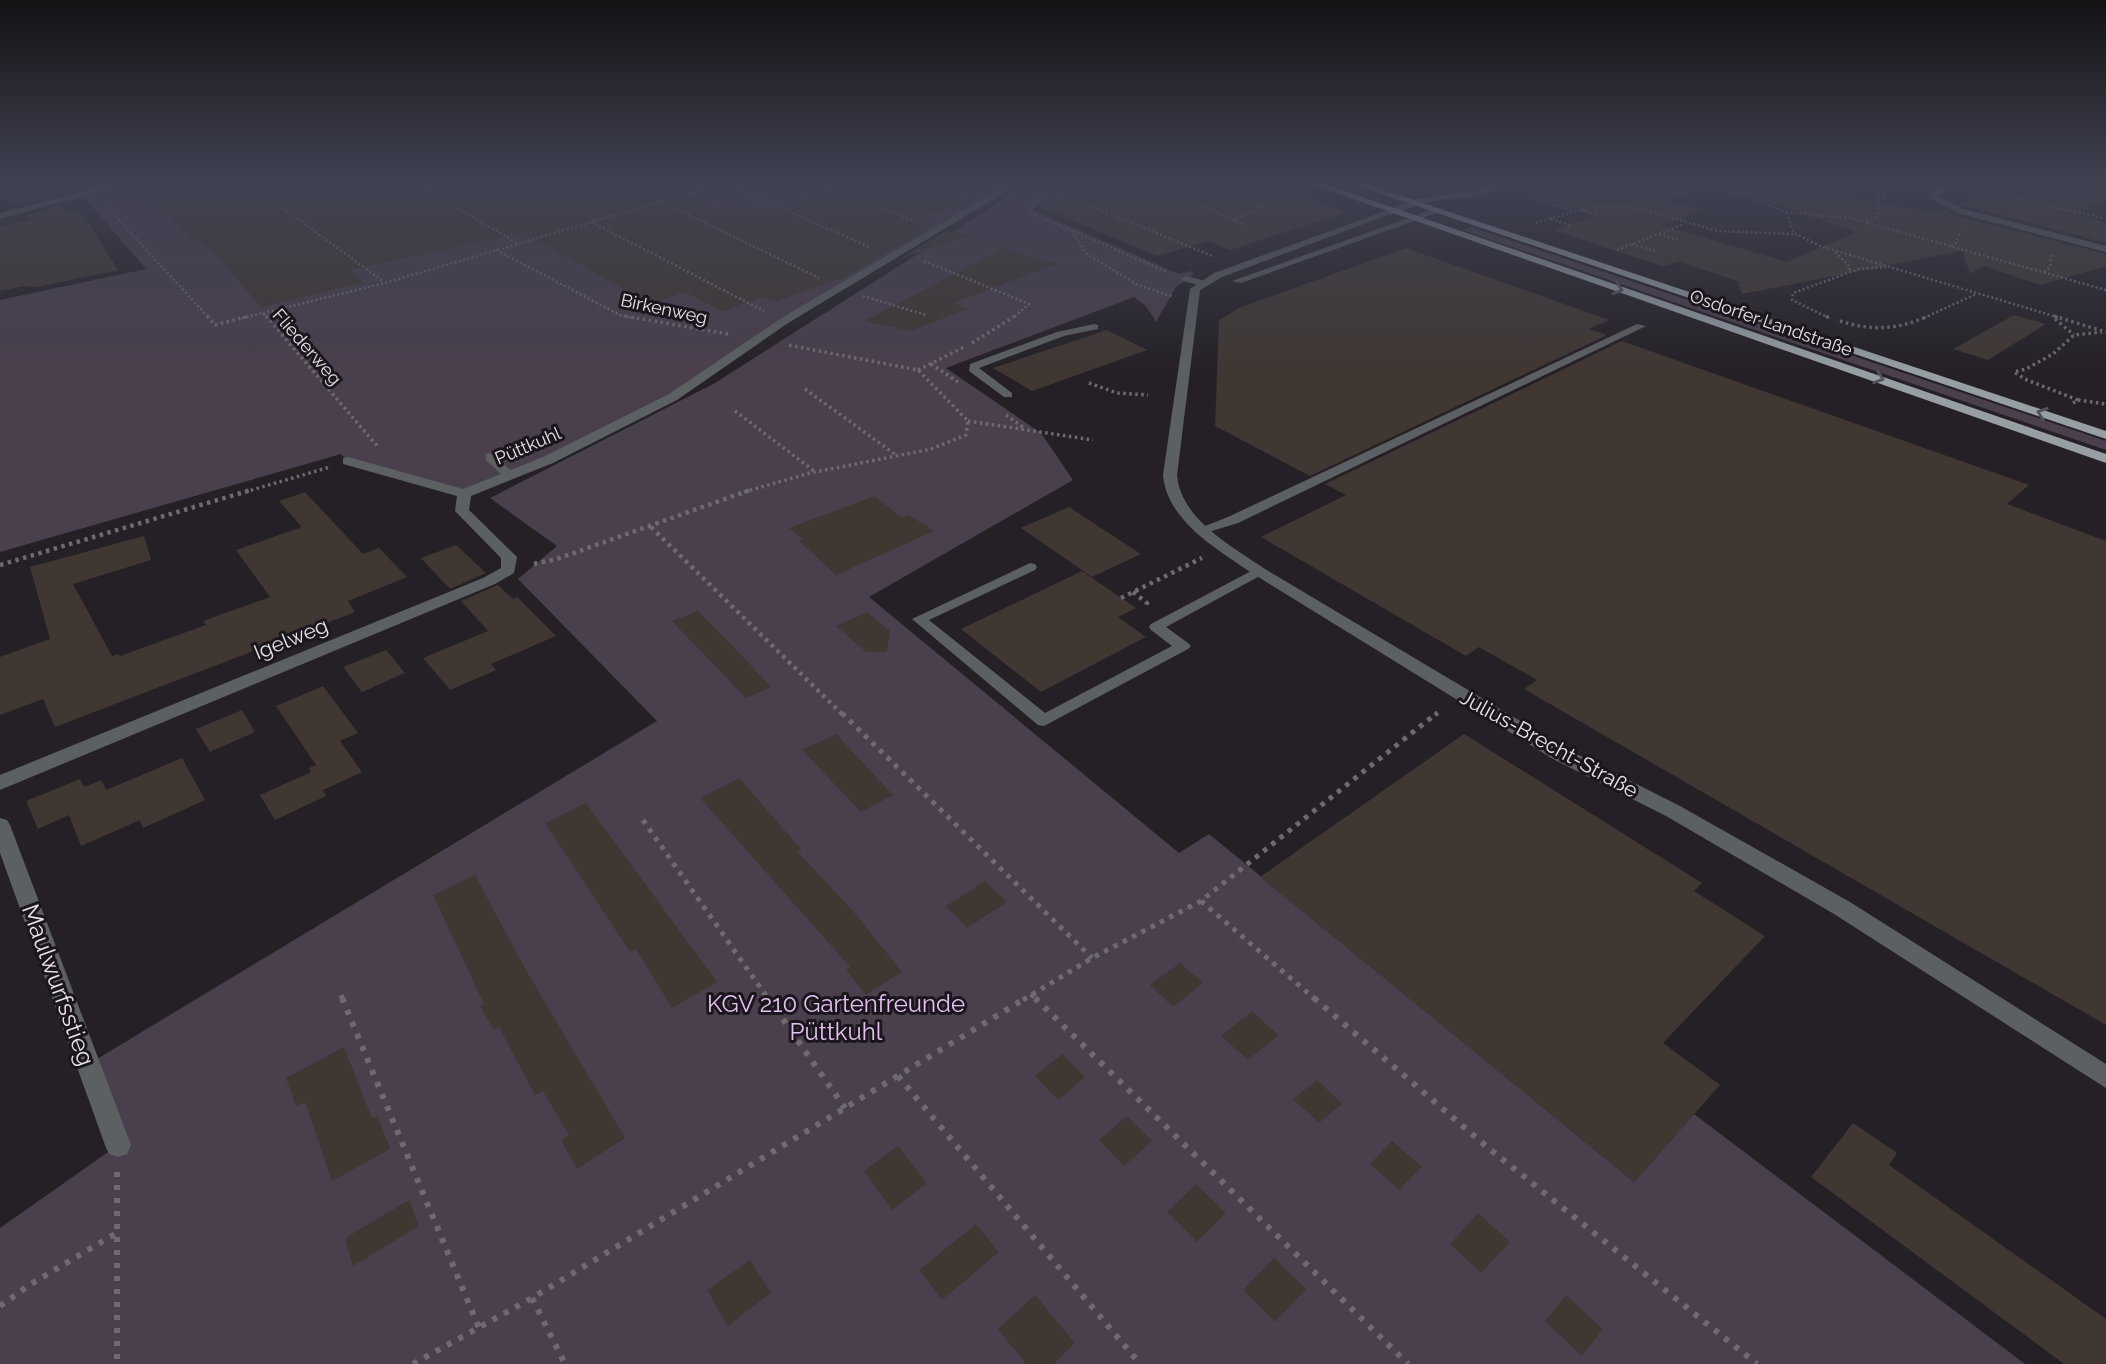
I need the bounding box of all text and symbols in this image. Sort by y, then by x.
one-way arrow [1611,281,1623,295]
street label: Osdorfer Landstraße [1687,285,1856,360]
street label: Birkenweg [619,289,709,328]
street label: Fliederweg [269,304,346,389]
one-way arrow [1872,370,1885,384]
one-way arrow [2036,407,2048,421]
street label: Püttkuhl [492,422,564,469]
street label: Igelweg [250,612,332,665]
street label: Julius-Brecht-Straße [1456,684,1642,803]
street label: Maulwurfsstieg [16,900,101,1070]
park label: KGV 210 Gartenfreunde Püttkuhl [707,989,965,1046]

